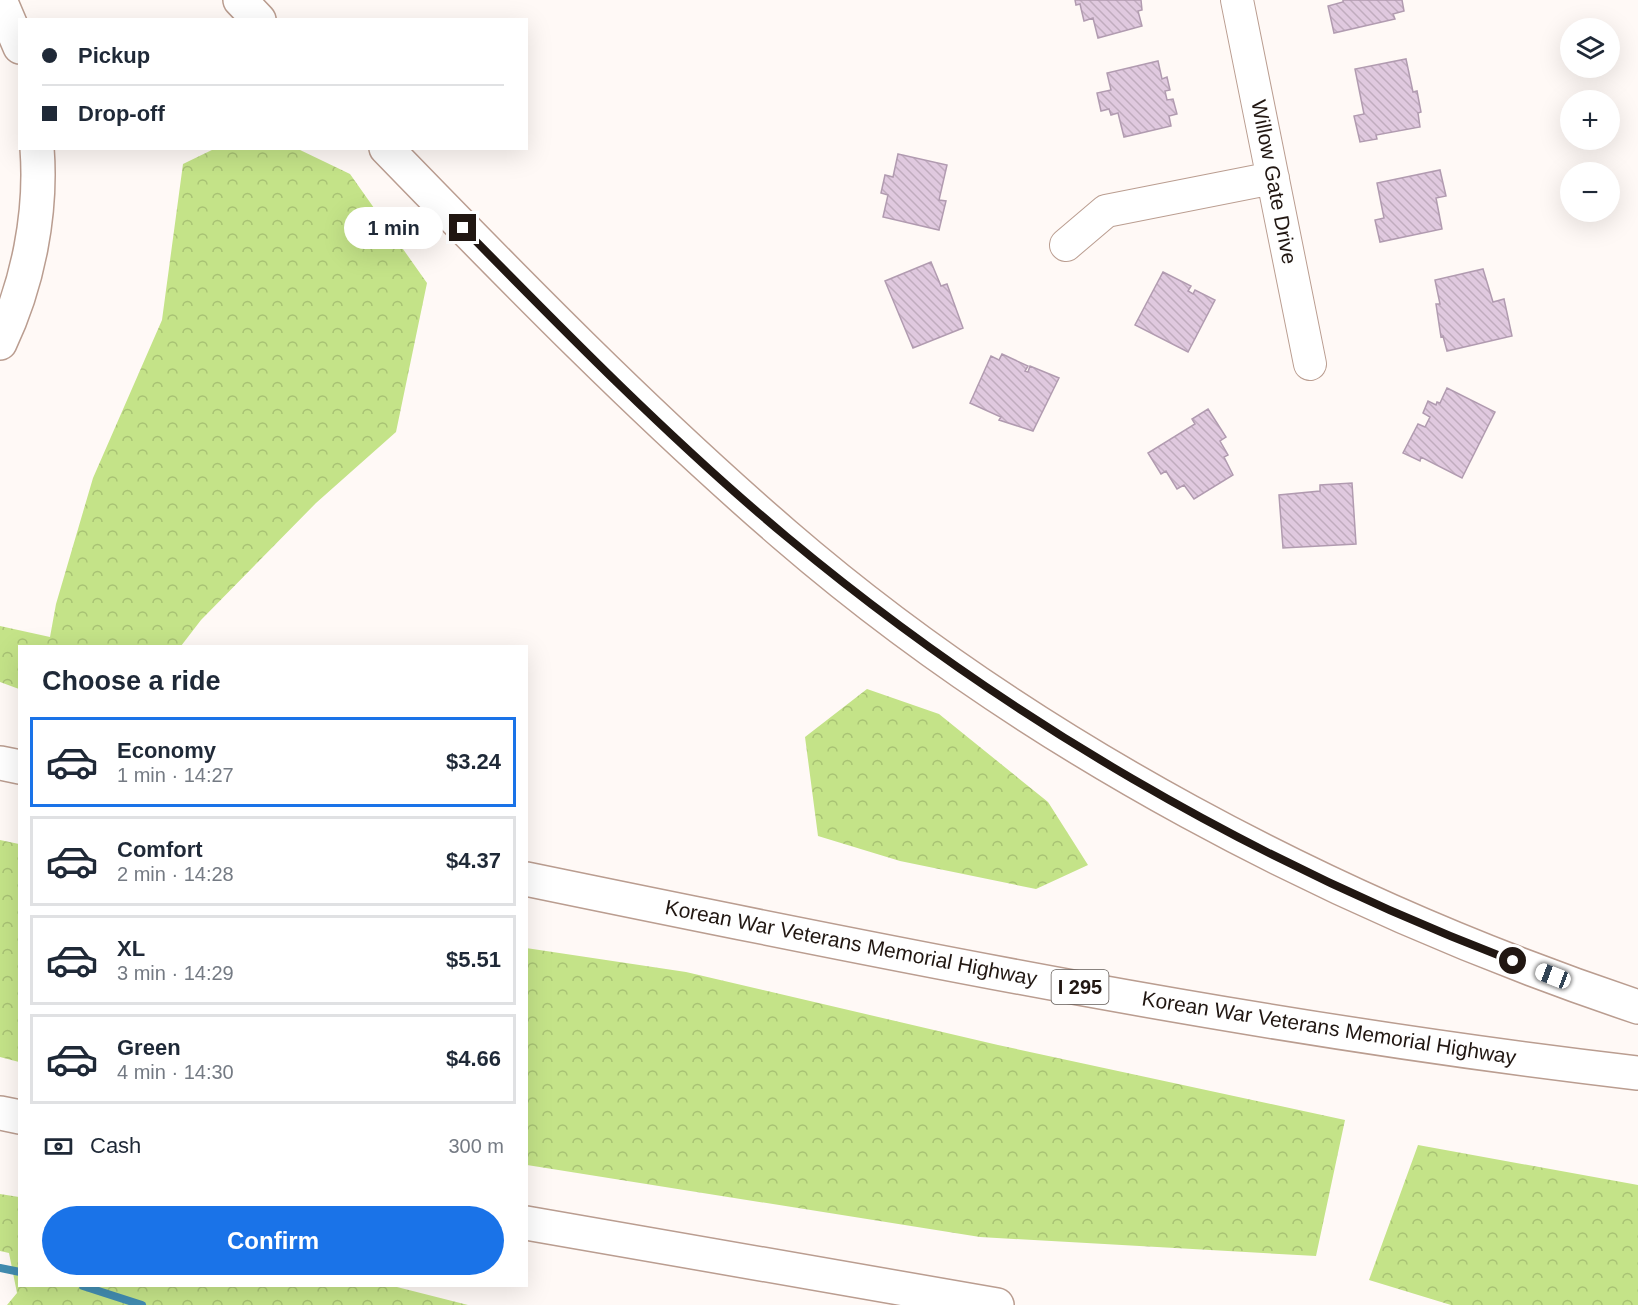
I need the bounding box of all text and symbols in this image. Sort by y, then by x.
map controls [1560,18,1620,222]
button: layers [1560,18,1620,78]
text: Pickup [78,43,150,68]
button: + [1560,90,1620,150]
street label: Willow Gate Drive [1247,98,1302,266]
text: Drop-off [78,101,165,126]
button: − [1560,162,1620,222]
callout: 1 min [343,207,442,249]
route end [449,214,476,241]
text: 1 min [367,217,420,239]
text: Choose a ride [42,666,221,696]
icon: car [45,735,99,789]
text: Economy [117,738,216,763]
text: $3.24 [446,749,501,774]
text: 1 min · 14:27 [117,764,234,786]
icon: car [45,834,99,888]
text: Comfort [117,837,203,862]
text: $4.37 [446,848,501,873]
text: 2 min · 14:28 [117,863,234,885]
street label: Korean War Veterans Memorial Highway [663,895,1040,990]
icon: car [45,933,99,987]
text: XL [117,936,145,961]
text: $5.51 [446,947,501,972]
route start [1499,947,1526,974]
car [1533,961,1573,991]
text: 3 min · 14:29 [117,962,234,984]
road number: I 295 [1052,970,1108,1004]
street label: Korean War Veterans Memorial Highway [1140,987,1518,1069]
icon: car [45,1032,99,1086]
text: Green [117,1035,181,1060]
text: $4.66 [446,1046,501,1071]
text: 4 min · 14:30 [117,1061,234,1083]
icon: cash [42,1130,75,1163]
text: Cash [90,1133,141,1158]
text: 300 m [448,1135,504,1157]
button: Confirm [42,1206,504,1275]

